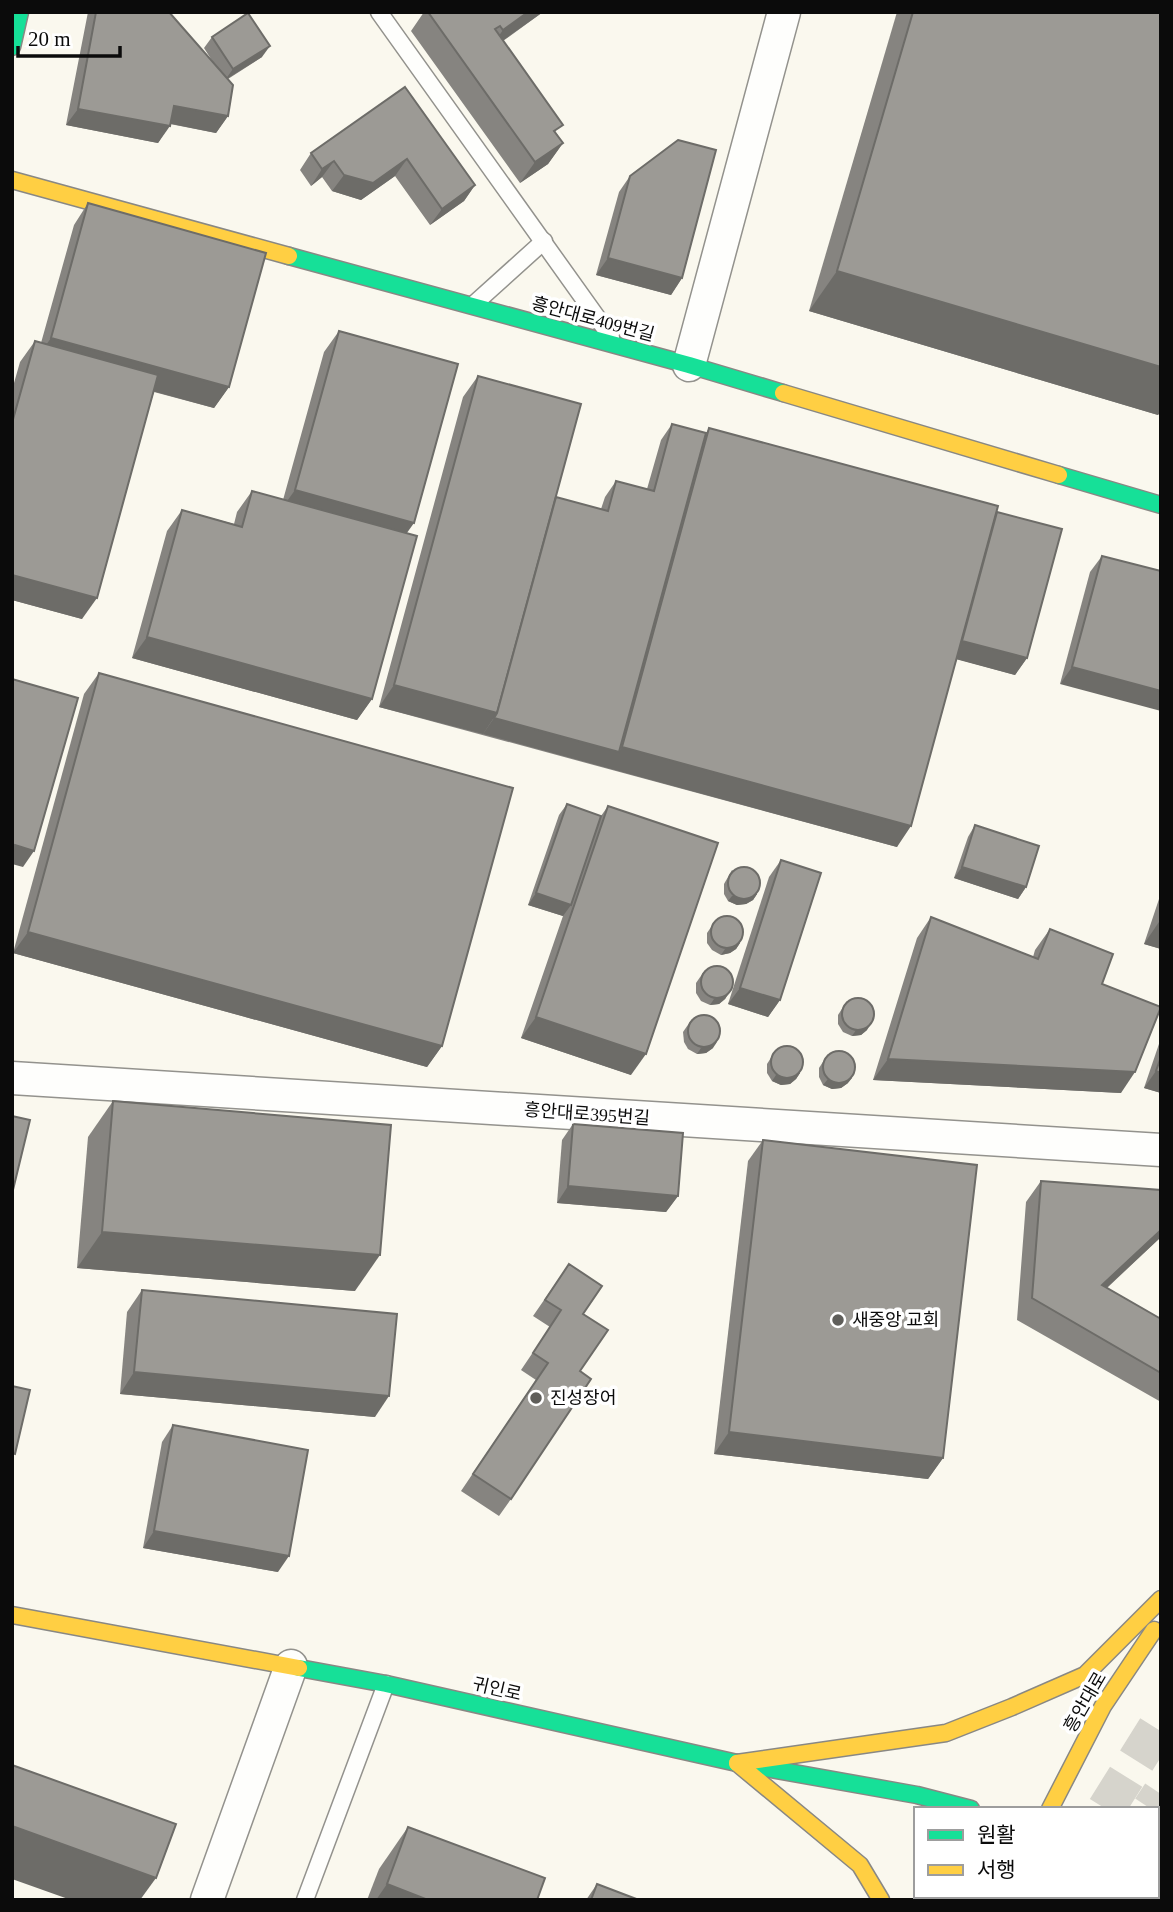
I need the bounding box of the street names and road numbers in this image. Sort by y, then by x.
street label: 흥안대로409번길 [529,293,657,345]
street label: 흥안대로395번길 [523,1100,651,1128]
street label: 흥안대로 [1060,1668,1110,1736]
street label: 귀인로 [471,1674,523,1704]

